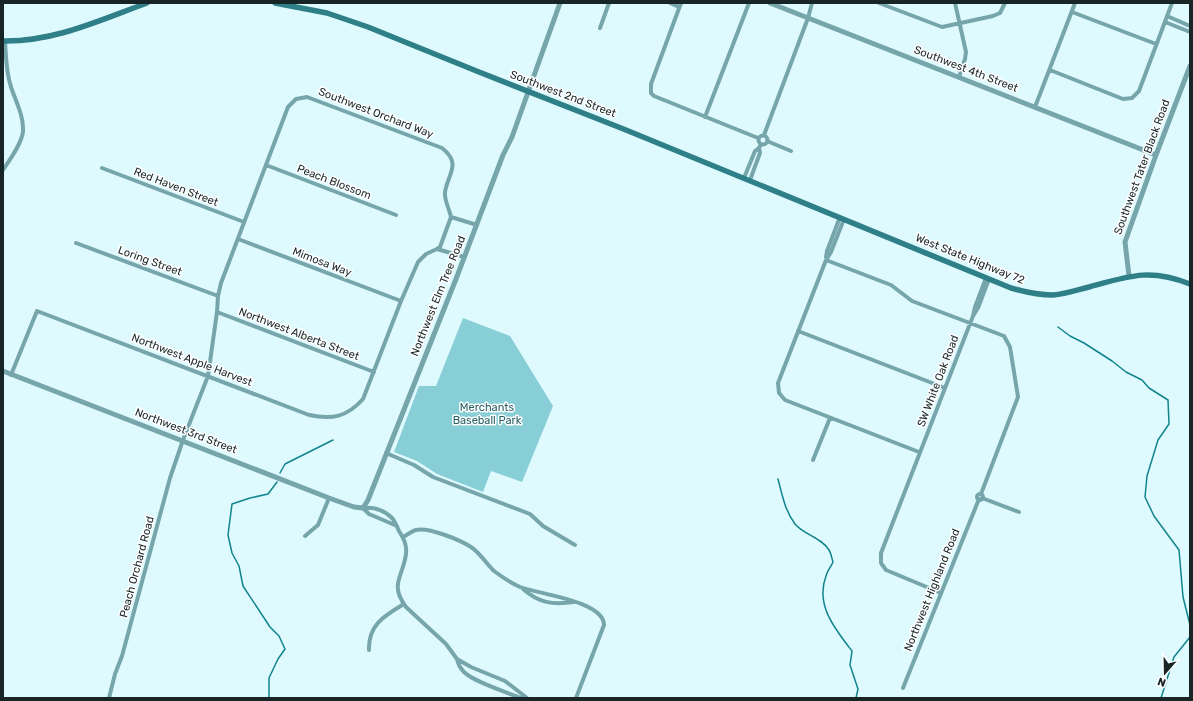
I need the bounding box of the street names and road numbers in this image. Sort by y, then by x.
street label: Southwest 4th Street [912,43,1021,95]
street label: Southwest 2nd Street [508,68,618,120]
street label: Southwest Orchard Way [317,85,435,141]
street label: Southwest Tater Black Road [1111,98,1173,236]
street label: Peach Blossom [295,162,373,202]
street label: Red Haven Street [132,165,221,209]
street label: West State Highway 72 [914,231,1026,287]
street label: Northwest Elm Tree Road [408,234,468,358]
street label: Loring Street [116,243,184,279]
street label: Mimosa Way [291,245,353,279]
street label: Northwest Alberta Street [237,305,362,363]
street label: Northwest Apple Harvest [130,331,255,389]
street label: SW White Oak Road [915,333,961,429]
street label: Northwest 3rd Street [133,406,239,457]
street label: Peach Orchard Road [117,515,157,619]
street label: Northwest Highland Road [901,527,963,653]

